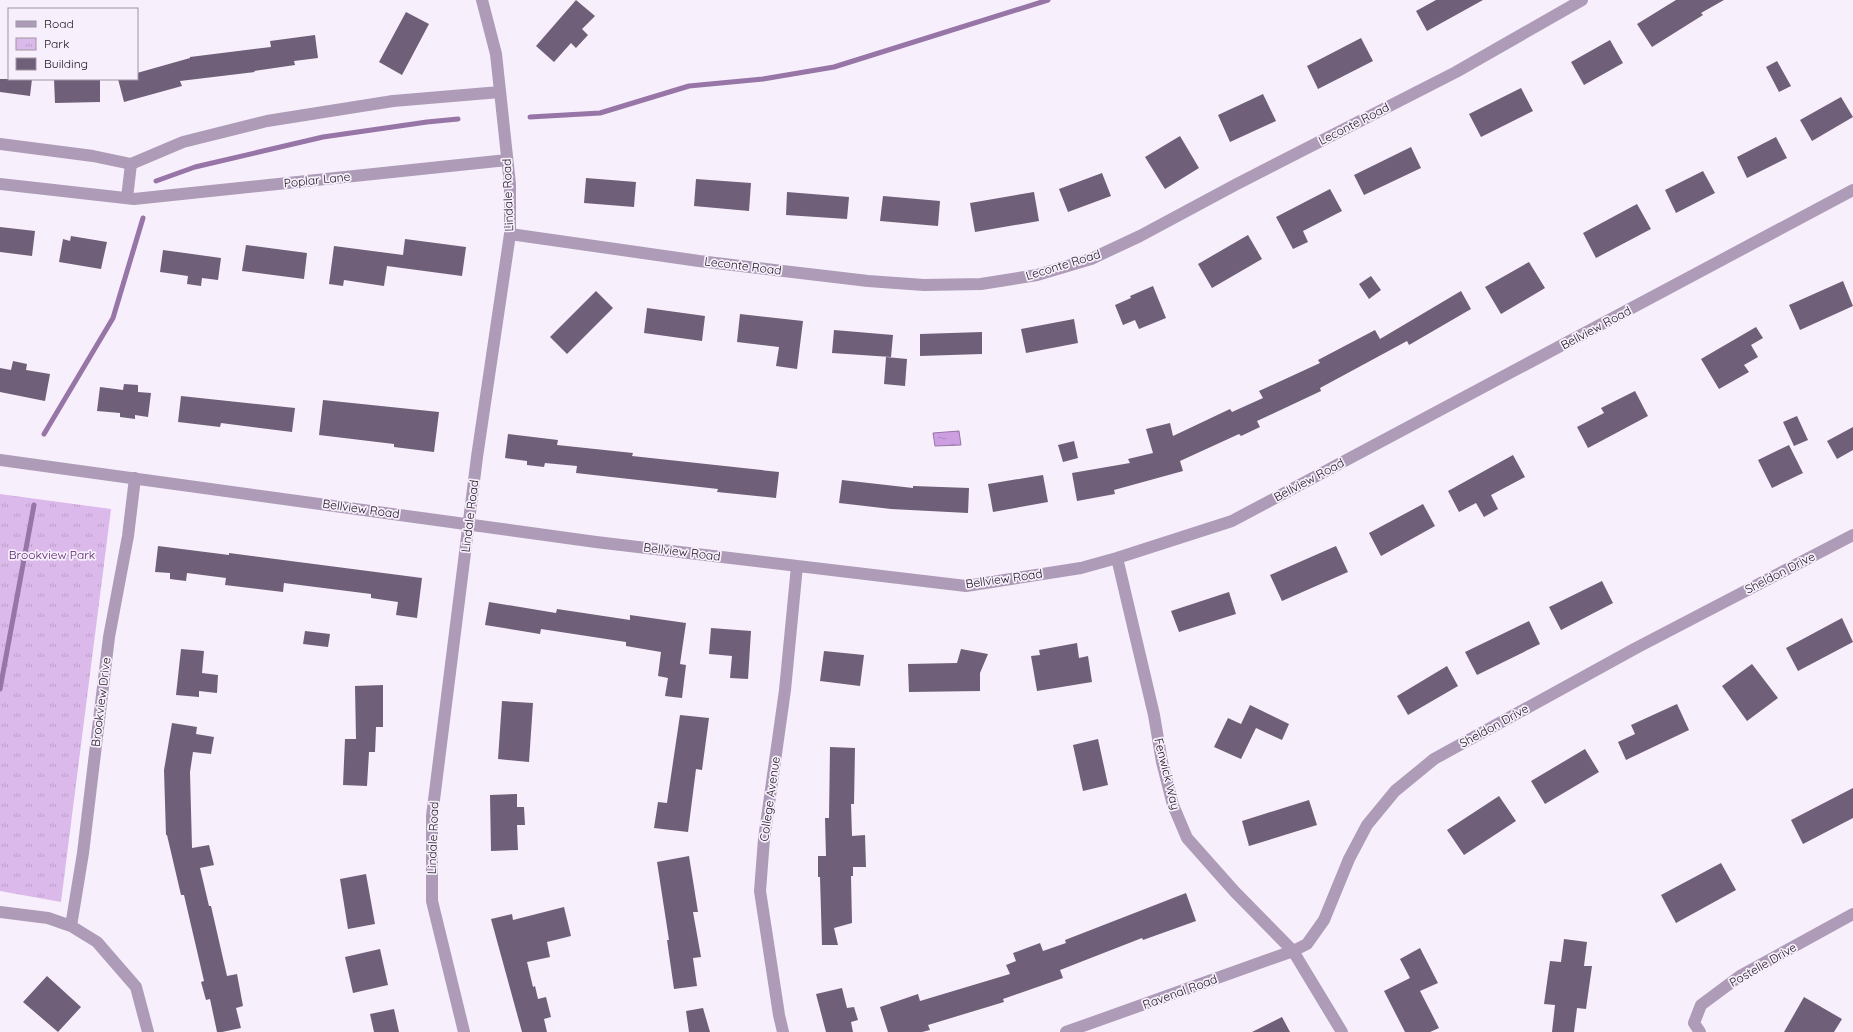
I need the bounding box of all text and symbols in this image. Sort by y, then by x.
legend [8,8,138,80]
text: Road [44,16,74,31]
text: Park [44,36,69,51]
text: Building [44,56,88,71]
street label: Leconte Road [1316,99,1392,148]
street label: Lindale Road [499,158,516,232]
street label: Poplar Lane [283,169,351,190]
street label: Leconte Road [1024,246,1102,283]
street label: Leconte Road [704,253,782,278]
street label: Bellview Road [1558,303,1634,352]
street label: Bellview Road [1271,455,1347,504]
street label: Lindale Road [458,479,481,553]
street label: Bellview Road [322,496,401,521]
street label: Bellview Road [643,539,721,564]
park label: Brookview Park [9,547,95,562]
street label: Sheldon Drive [1742,548,1817,597]
street label: Bellview Road [964,566,1043,591]
street label: Brookview Drive [88,656,113,748]
street label: Sheldon Drive [1457,700,1531,751]
street label: Fenwick Way [1151,736,1184,811]
street label: College Avenue [756,755,783,842]
street label: Lindale Road [424,801,441,875]
street label: Postelle Drive [1727,939,1799,990]
street label: Ravenal Road [1140,971,1219,1012]

